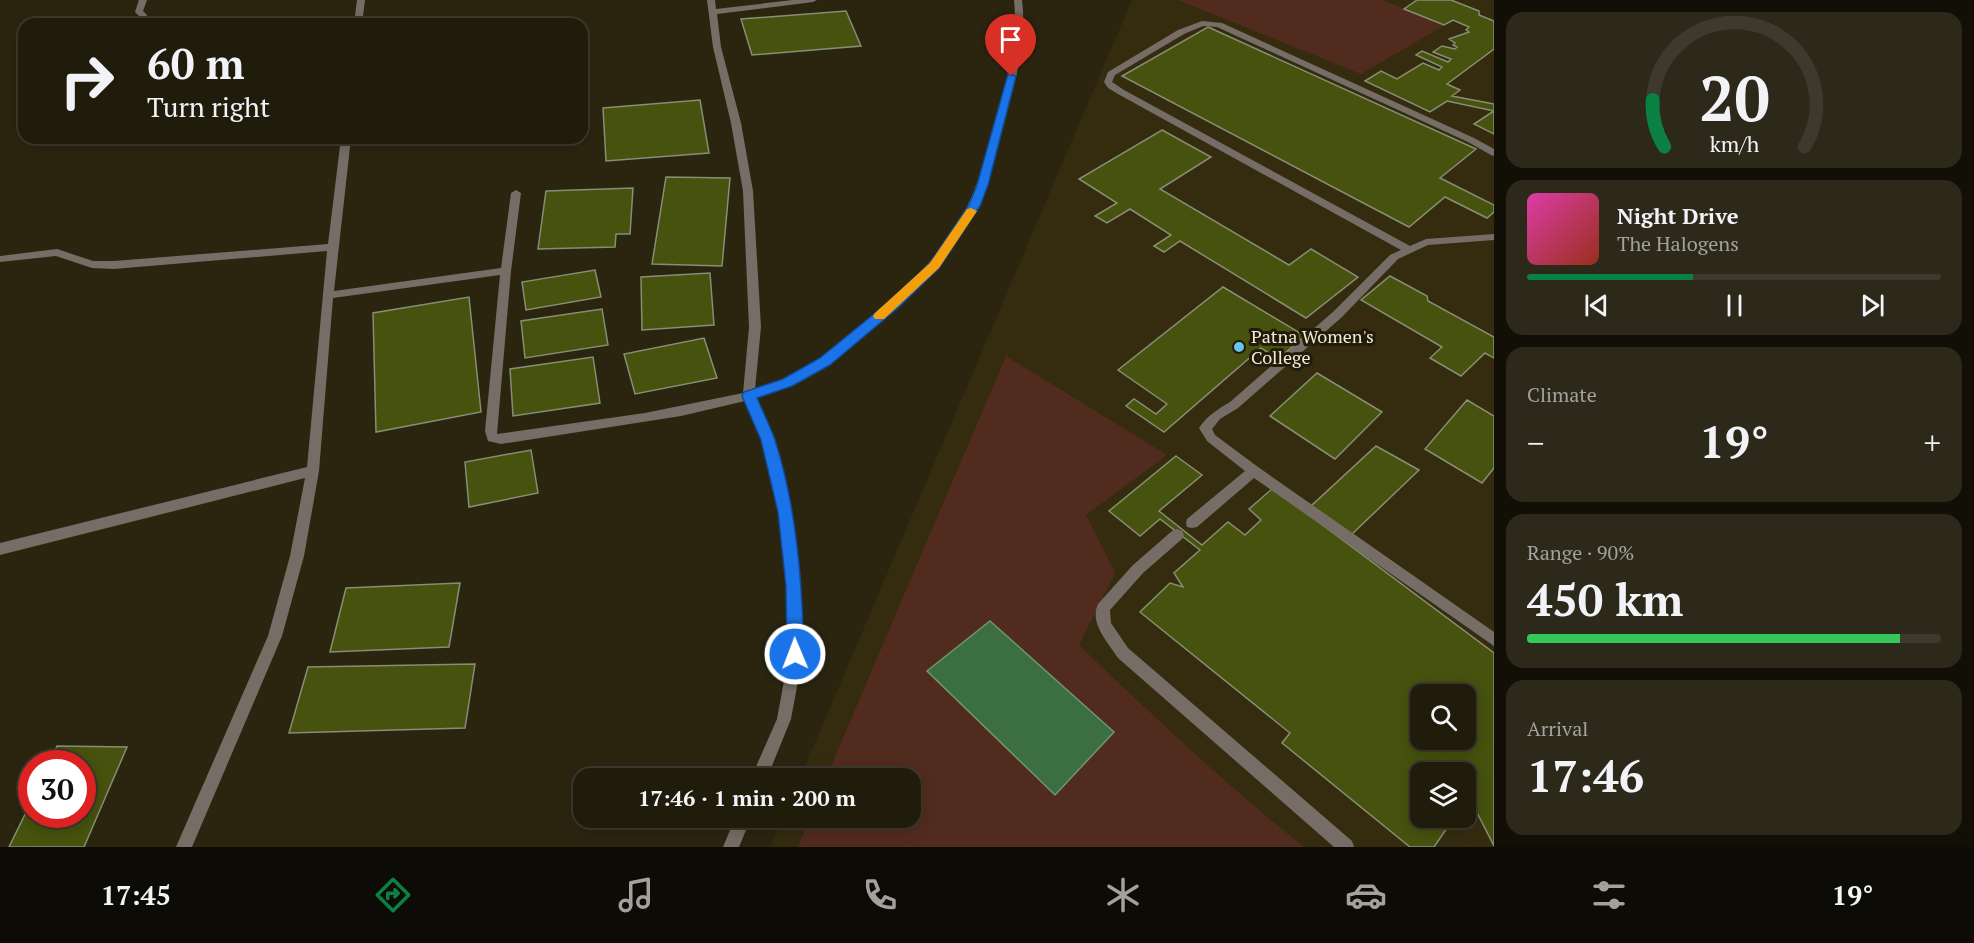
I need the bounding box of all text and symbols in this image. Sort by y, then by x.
pin [985,14,1036,76]
icon: arrive [994,23,1027,56]
text: 60 m [147,35,245,91]
icon: right [48,42,126,120]
text: 20 [1699,56,1769,139]
text: Turn right [147,89,270,125]
text: km/h [1709,130,1759,158]
text: Night Drive [1617,201,1739,230]
text: The Halogens [1617,230,1739,257]
icon: previous [1580,289,1613,322]
icon: pause [1718,289,1751,322]
icon: next [1856,289,1889,322]
place label: Patna Women's College [1251,324,1374,369]
marker: Patna Women's College [1232,340,1246,354]
text: Climate [1527,381,1597,408]
text: 19° [1699,411,1769,471]
text: − [1527,421,1545,464]
text: + [1923,421,1941,464]
text: Range · 90% [1527,539,1634,566]
text: 450 km [1527,569,1683,629]
position arrow [763,622,827,686]
map controls [1410,684,1476,828]
button: search [1410,684,1476,750]
text: Arrival [1527,715,1588,742]
text: 17:46 [1527,745,1644,805]
speed limit sign: 30 [18,750,96,828]
button: layers [1410,762,1476,828]
text: 17:46 · 1 min · 200 m [638,783,856,812]
icon: directions [372,874,414,916]
icon: music [615,874,657,916]
icon: phone [859,874,901,916]
icon: climate [1102,874,1144,916]
icon: car [1345,874,1387,916]
icon: filters [1588,874,1630,916]
text: 17:45 [101,877,171,913]
text: 19° [1832,877,1873,913]

